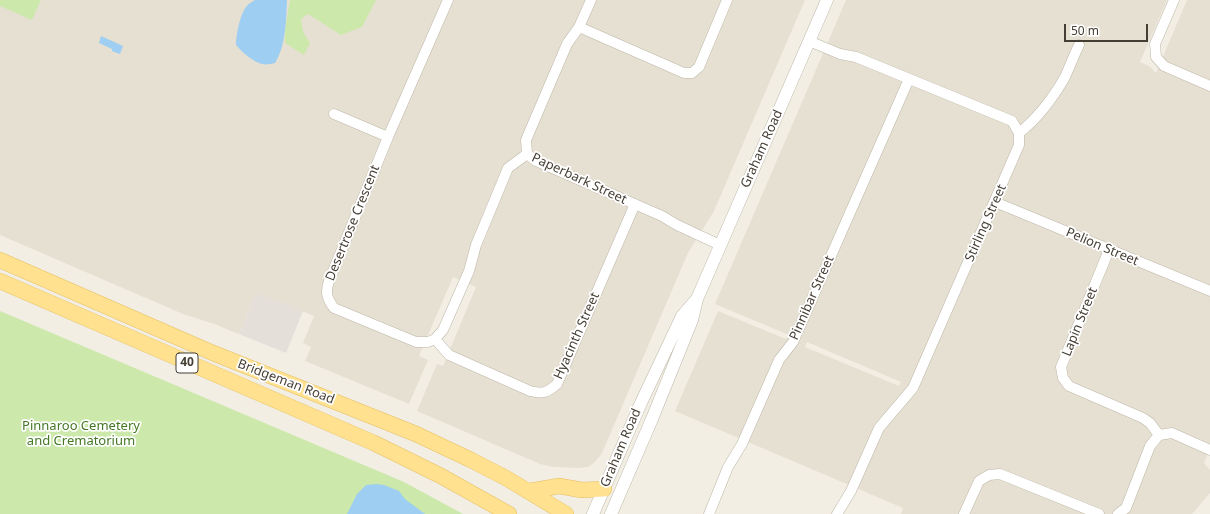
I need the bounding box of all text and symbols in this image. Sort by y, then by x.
scale bar [1066,16,1150,42]
text: 50 m [1071,22,1099,39]
street label: Graham Road [738,107,786,191]
street label: Paperbark Street [529,150,629,208]
street label: Desertrose Crescent [323,163,383,283]
street label: Stirling Street [962,182,1010,264]
street label: Pelion Street [1063,225,1141,269]
street label: Pinnibar Street [786,253,838,343]
street label: Lapin Street [1059,285,1101,359]
street label: Hyacinth Street [551,290,603,382]
road number: 40 [176,353,198,373]
street label: Bridgeman Road [235,356,337,408]
street label: Graham Road [597,406,645,490]
park label: Pinnaroo Cemetery and Crematorium [22,418,140,449]

